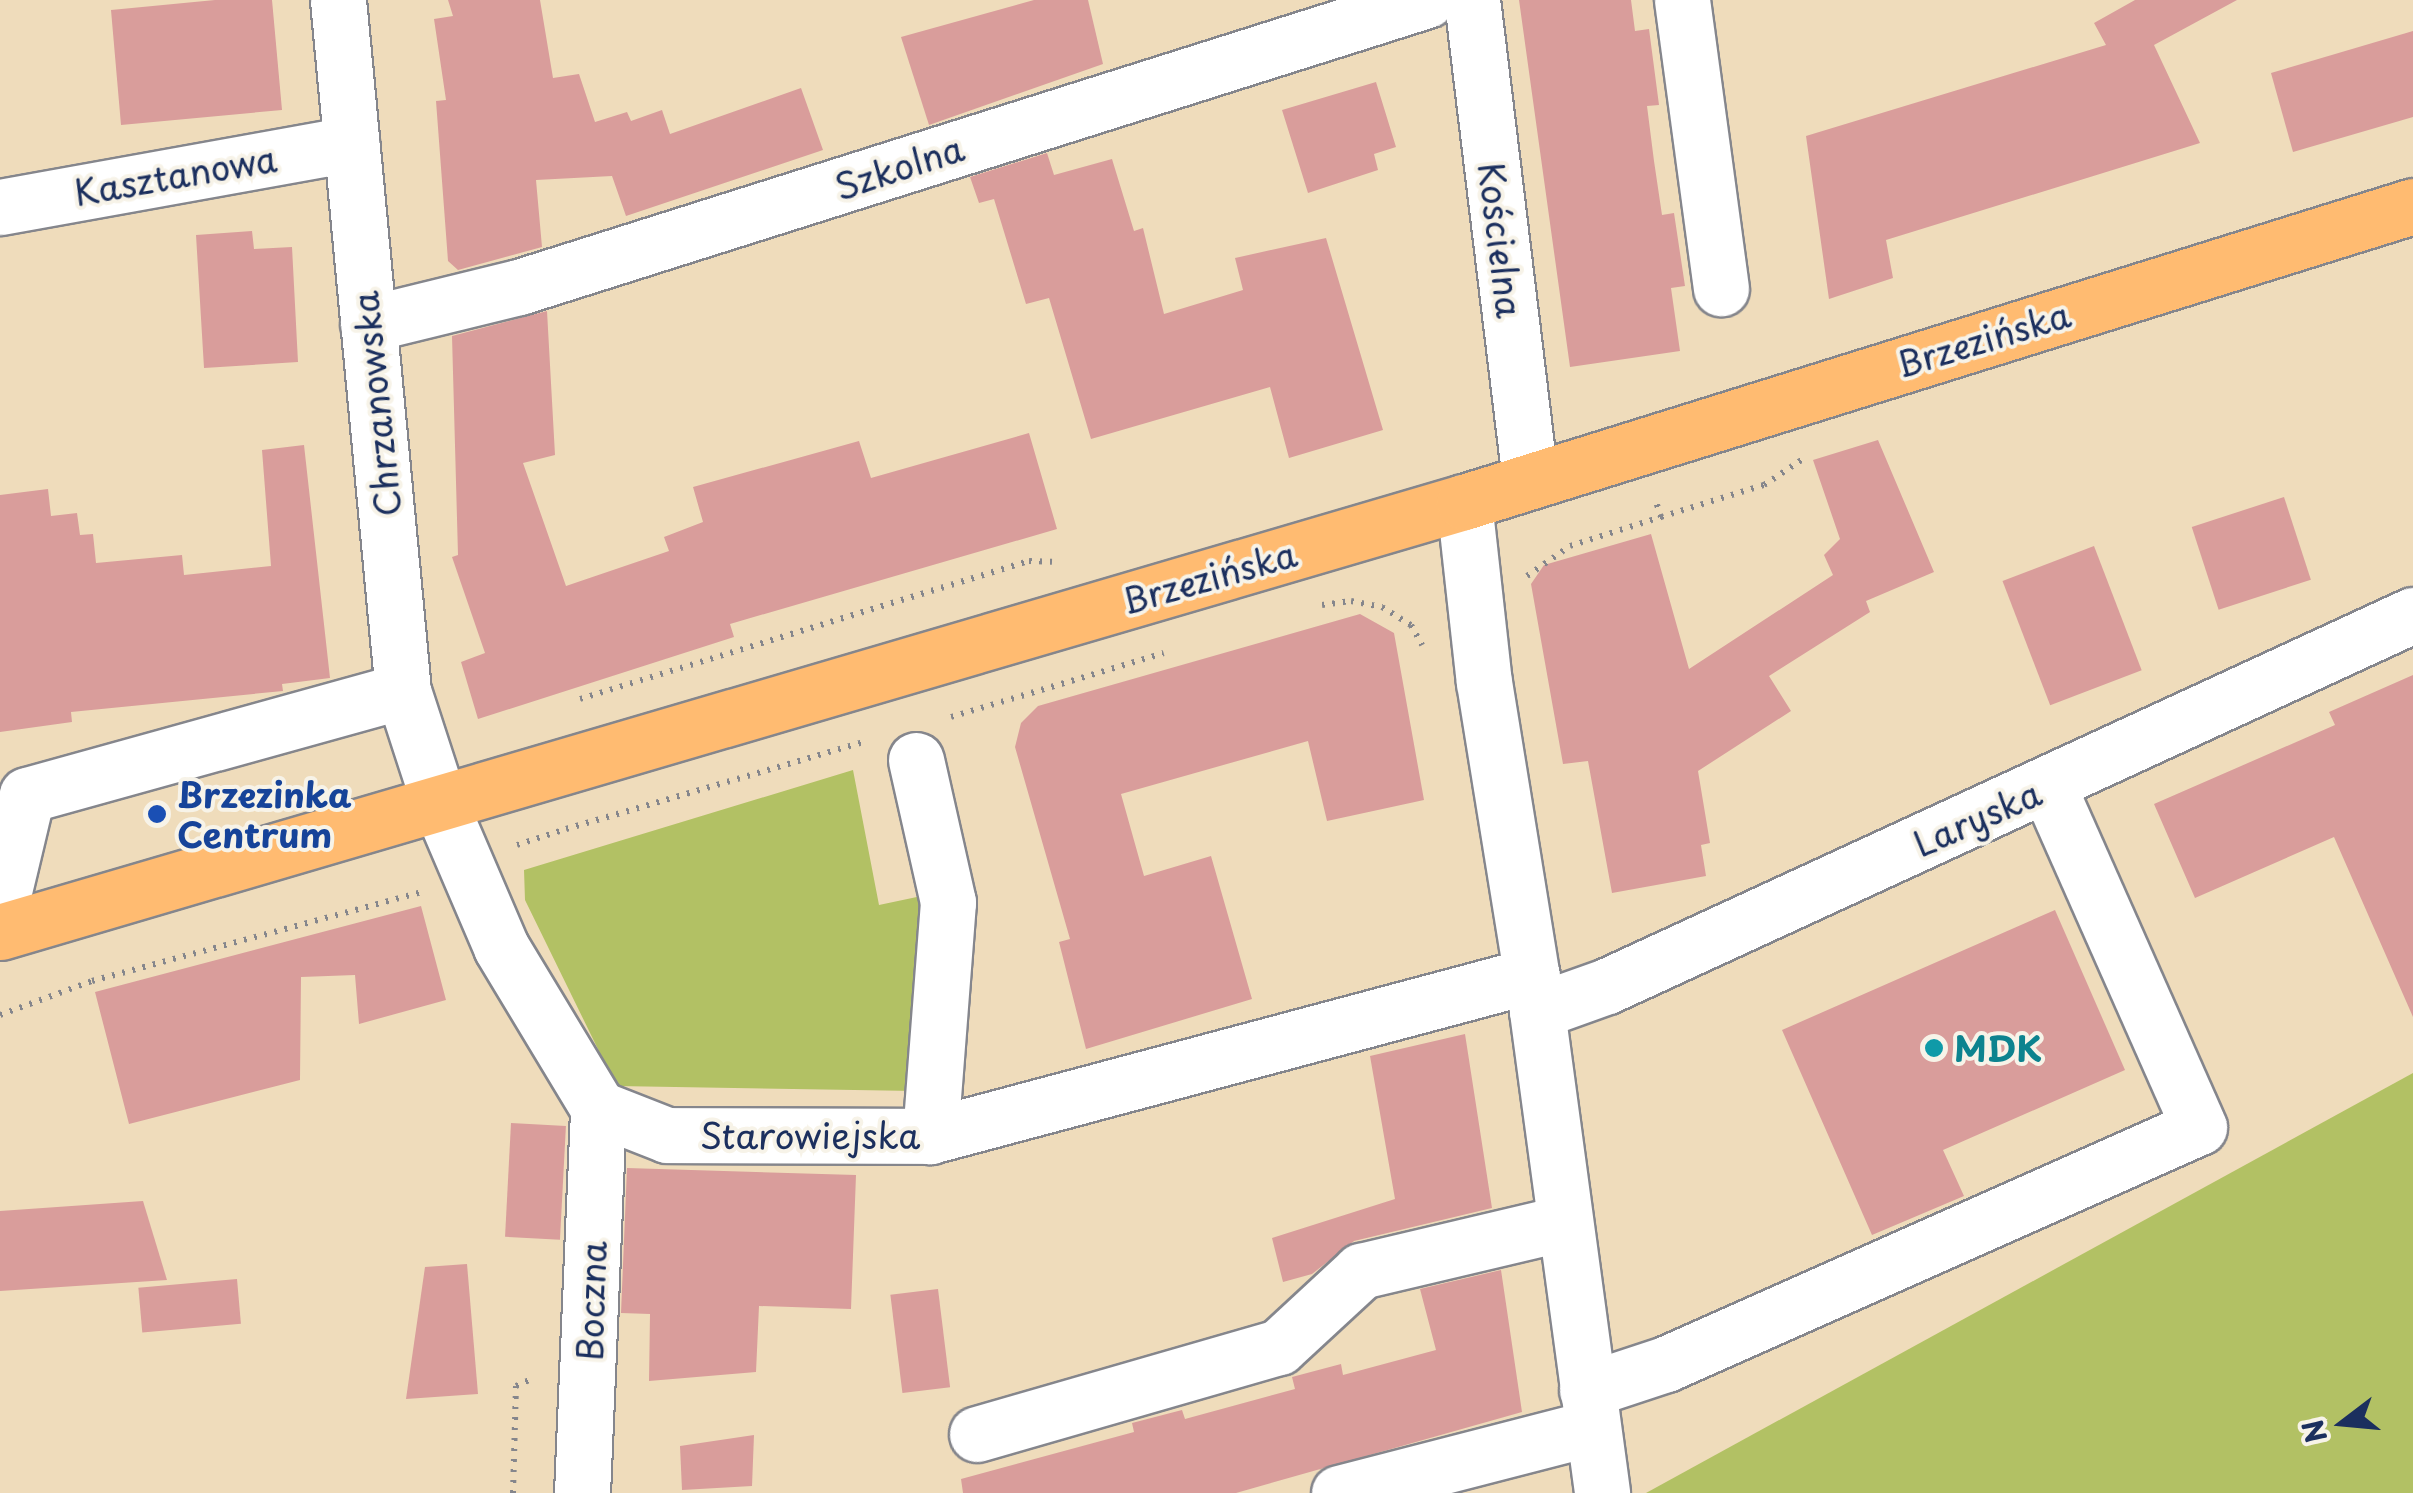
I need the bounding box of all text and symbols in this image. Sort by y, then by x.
street label: Szkolna [829,126,969,208]
street label: Kasztanowa [70,137,280,213]
street label: Kościelna [1471,160,1531,320]
street label: Chrzanowska [343,289,409,519]
street label: Brzezińska [1891,293,2075,385]
street label: Brzezińska [1117,532,1301,622]
street label: Laryska [1907,771,2047,865]
place label: Brzezinka Centrum [177,773,352,855]
marker: Brzezinka Centrum [146,803,168,825]
place label: MDK [1954,1027,2042,1069]
marker: MDK [1923,1037,1945,1059]
street label: Starowiejska [700,1114,920,1156]
street label: Boczna [568,1240,614,1362]
north arrow [2293,1373,2393,1473]
text: N [2290,1415,2337,1448]

